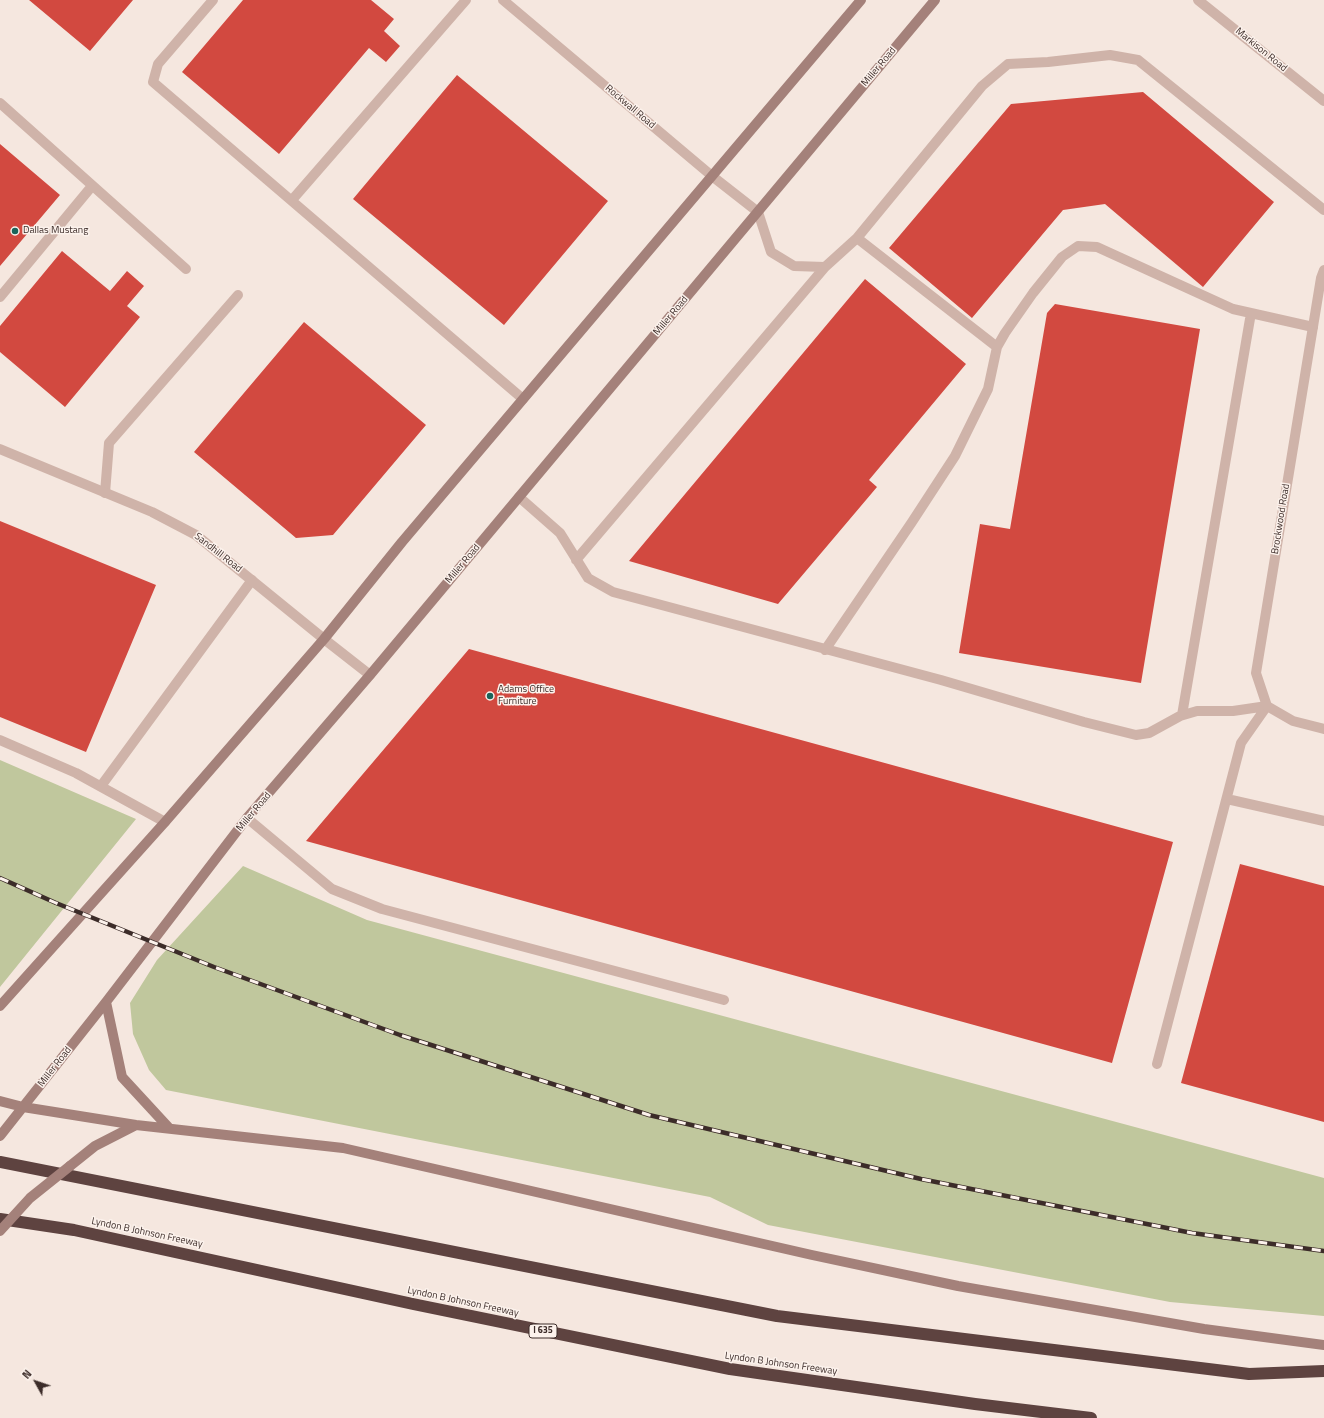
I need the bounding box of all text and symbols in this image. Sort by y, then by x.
street label: Markison Road [1233,26,1289,74]
street label: Miller Road [859,45,899,89]
street label: Rockwall Road [603,83,657,131]
place label: Dallas Mustang [23,225,88,237]
marker: Dallas Mustang [10,226,20,236]
street label: Miller Road [651,294,691,338]
street label: Brockwood Road [1270,483,1292,555]
street label: Sandhill Road [192,531,244,575]
street label: Miller Road [443,542,483,586]
place label: Adams Office Furniture [498,684,554,708]
marker: Adams Office Furniture [485,691,495,701]
street label: Miller Road [234,790,274,834]
street label: Miller Road [36,1045,74,1089]
street label: Lyndon B Johnson Freeway [90,1215,204,1251]
street label: Lyndon B Johnson Freeway [406,1284,520,1320]
road number: I 635 [529,1324,557,1338]
street label: Lyndon B Johnson Freeway [724,1350,838,1378]
north arrow [16,1362,56,1402]
text: N [18,1366,35,1382]

